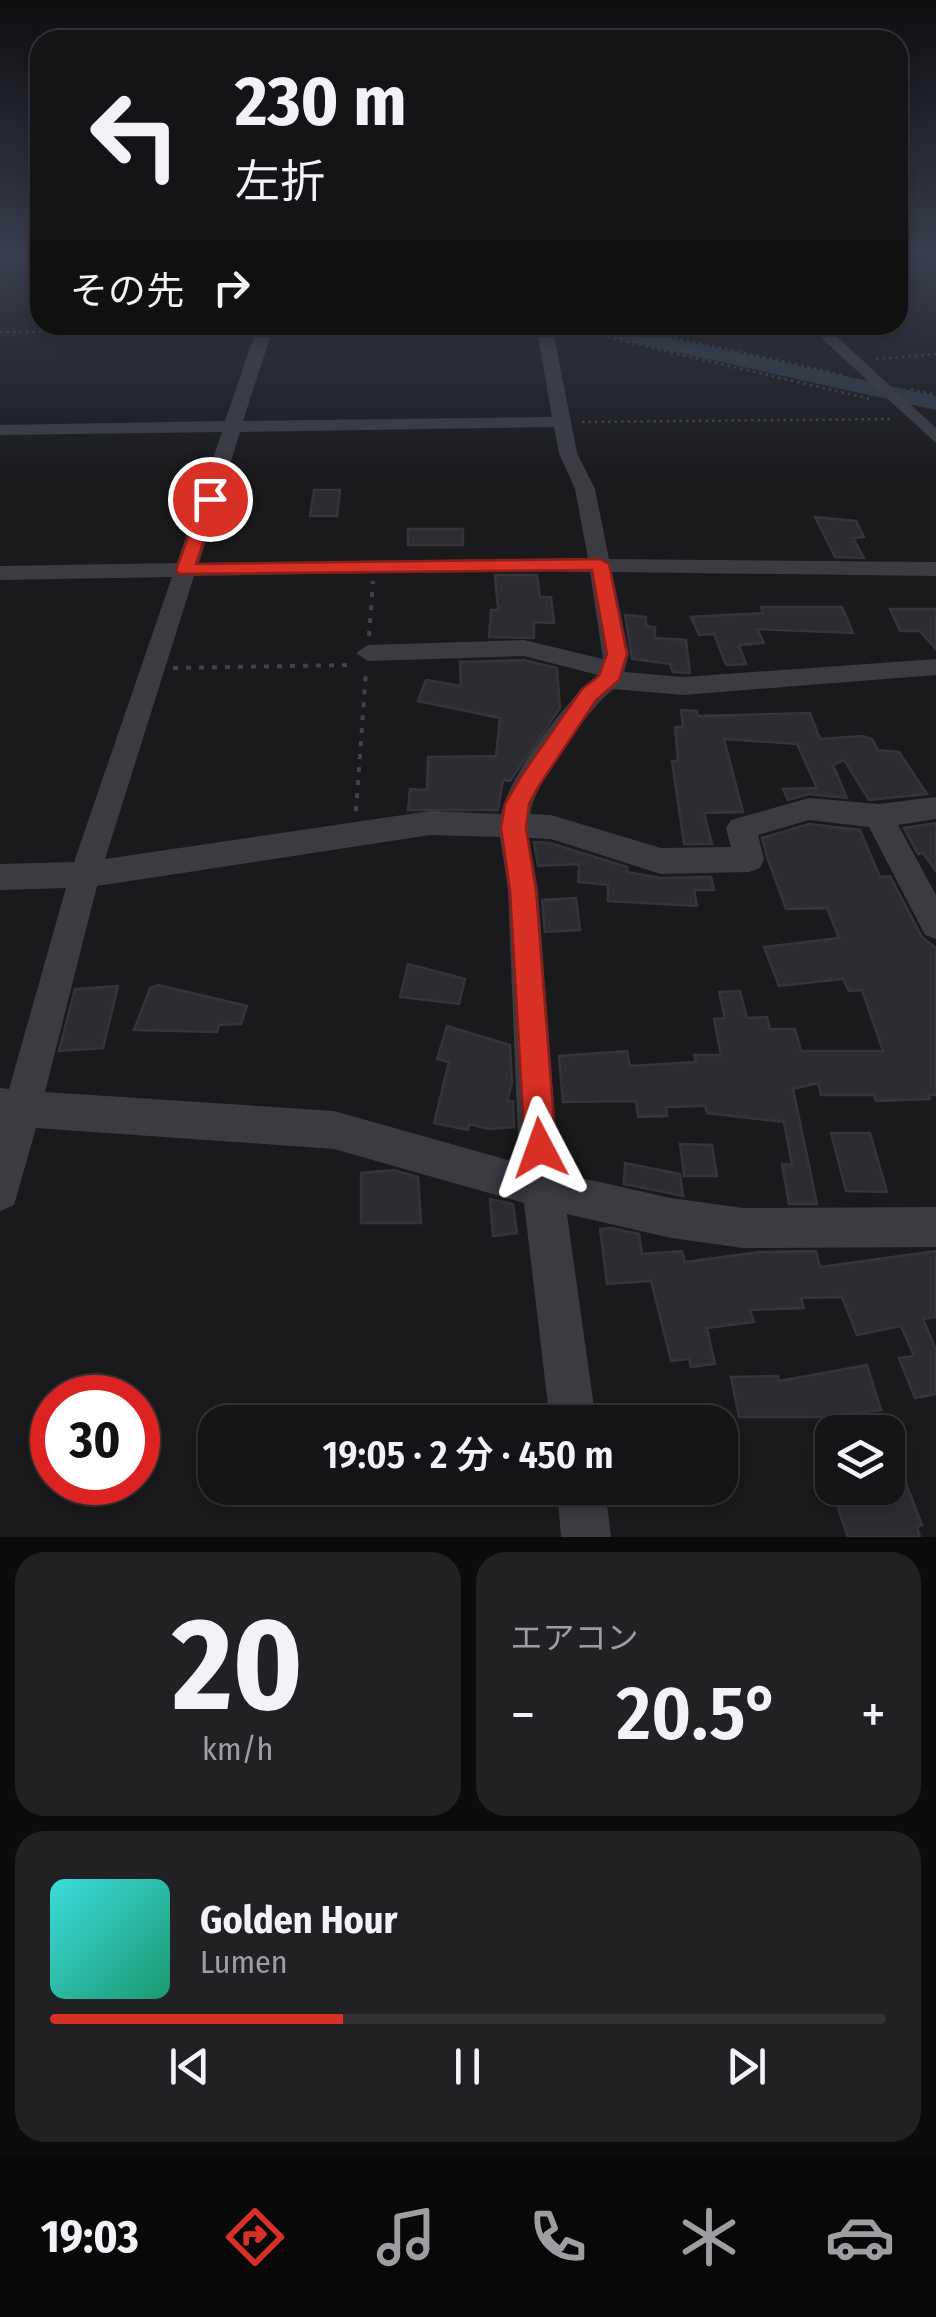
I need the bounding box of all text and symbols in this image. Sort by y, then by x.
text: 230 m [235,60,407,144]
icon: left [70,70,200,200]
text: 左折 [235,155,325,209]
icon: right [204,260,259,315]
text: その先 [70,268,184,314]
pin [168,457,253,542]
icon: arrive [183,472,238,527]
position arrow [488,1096,592,1200]
speed limit sign: 30 [30,1375,160,1505]
map controls [815,1415,905,1505]
button: layers [815,1415,905,1505]
text: 19:05 · 2 分 · 450 m [322,1432,614,1478]
text: 20 [172,1587,303,1743]
text: エアコン [511,1619,639,1657]
text: 20.5° [617,1669,780,1759]
text: − [511,1682,535,1748]
text: + [861,1682,886,1748]
text: km/h [202,1730,273,1768]
text: Golden Hour [200,1897,398,1943]
text: Lumen [200,1943,288,1981]
icon: previous [162,2039,217,2094]
icon: pause [440,2039,495,2094]
icon: next [719,2039,774,2094]
icon: directions [220,2202,290,2272]
icon: music [371,2202,441,2272]
icon: phone [523,2202,593,2272]
icon: climate [674,2202,744,2272]
icon: car [825,2202,895,2272]
text: 19:03 [41,2210,139,2264]

